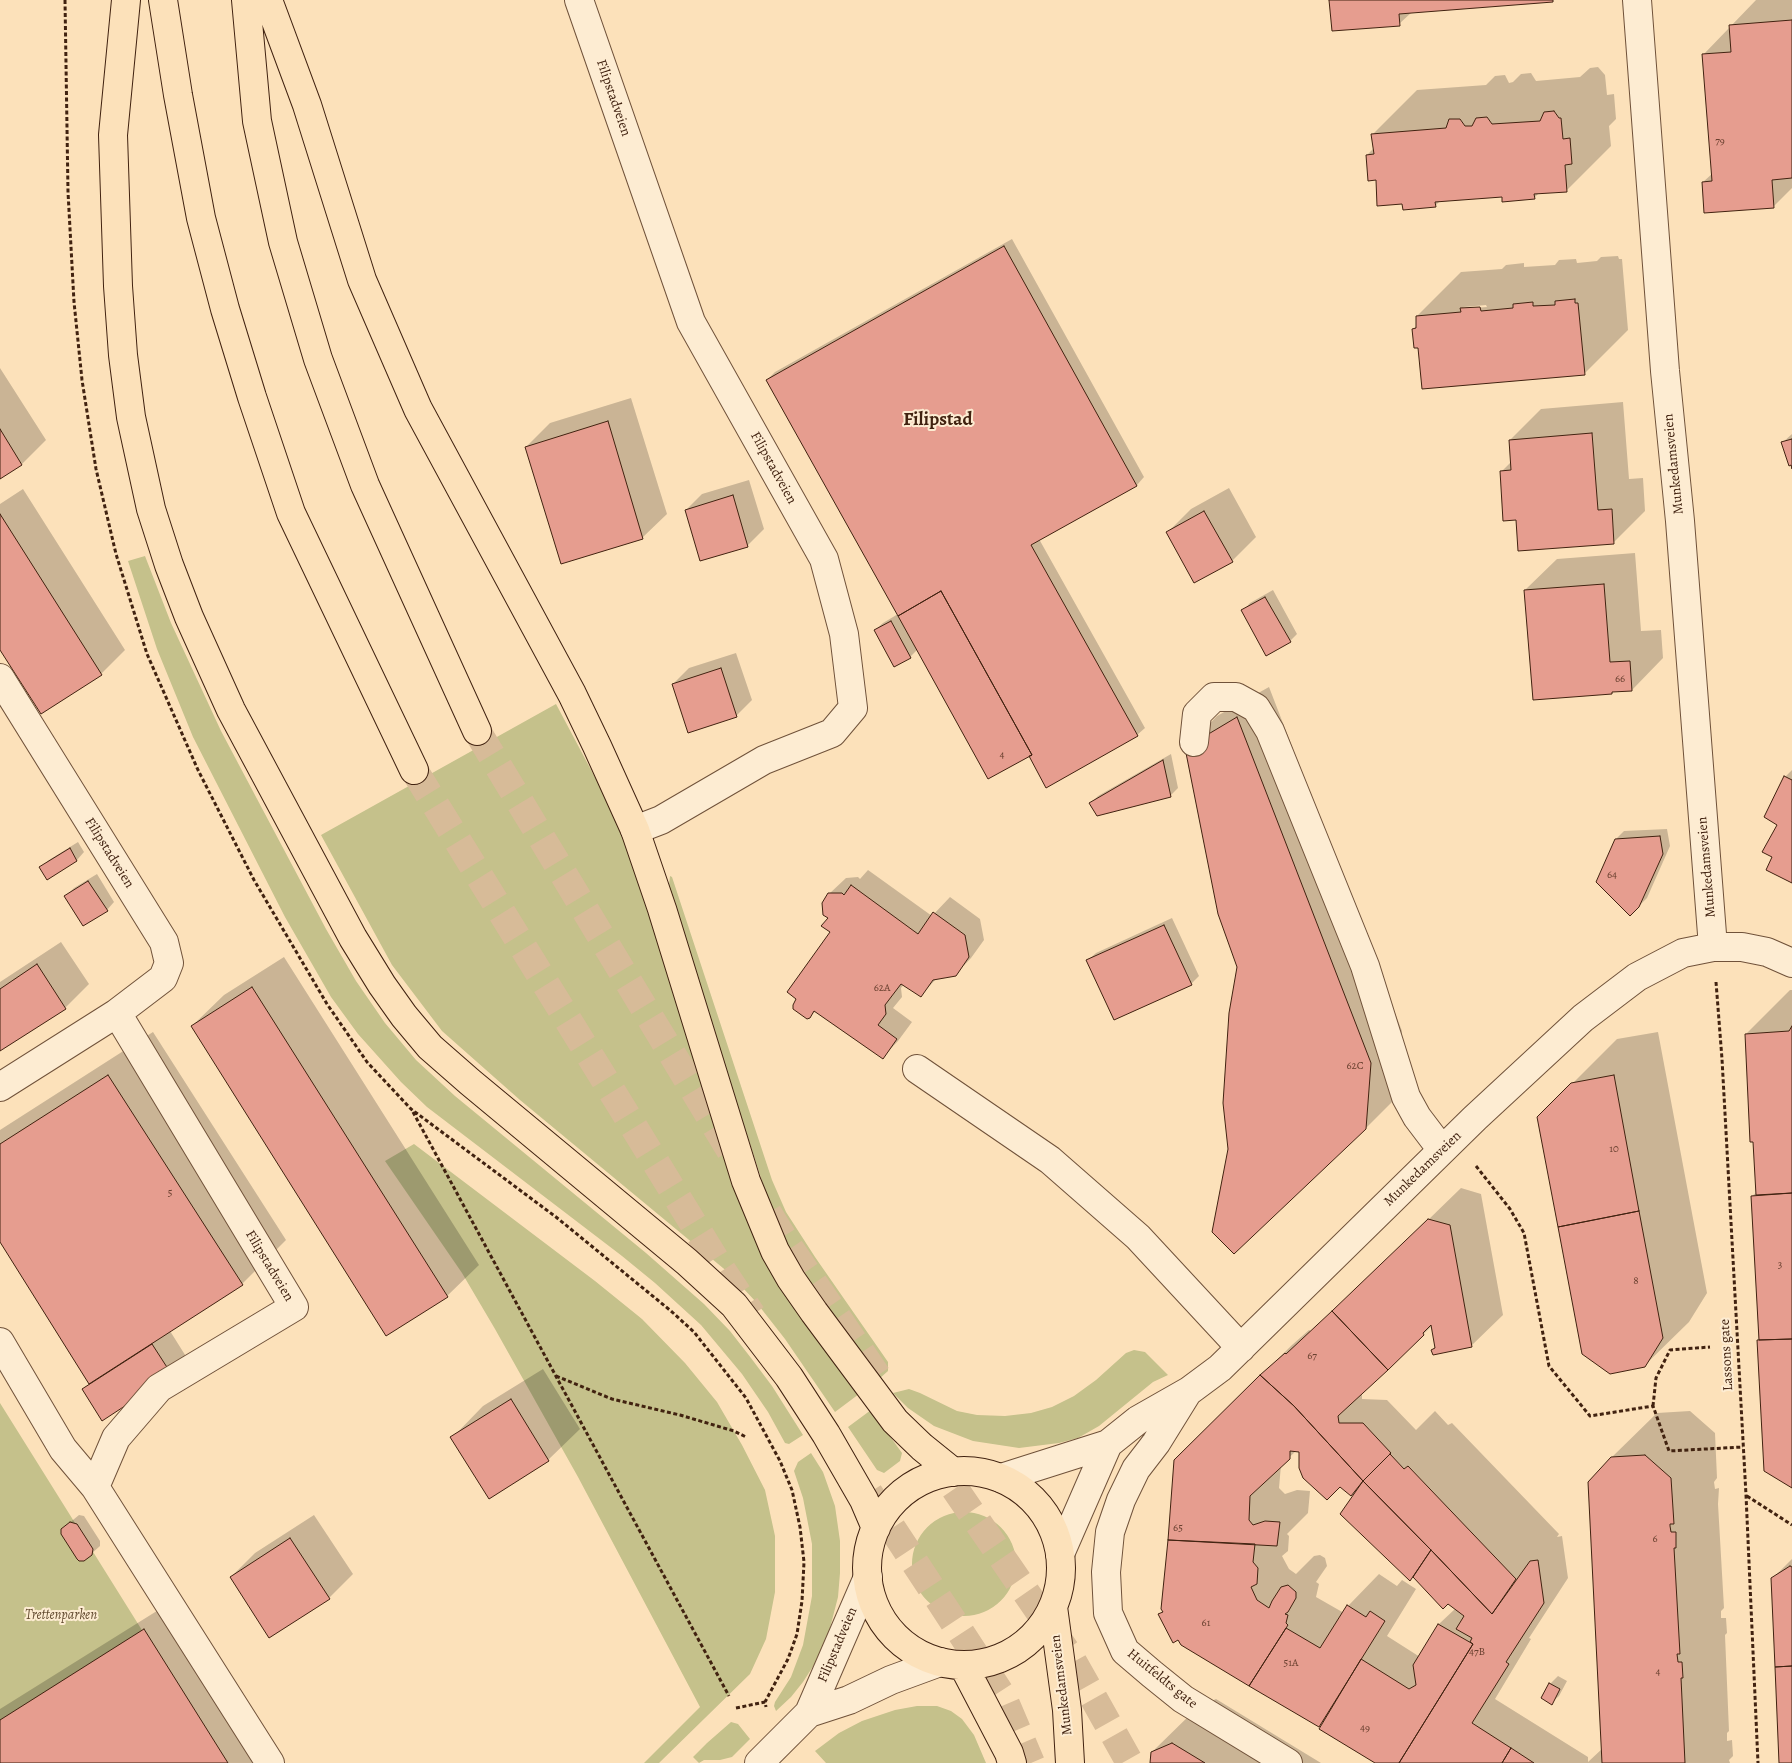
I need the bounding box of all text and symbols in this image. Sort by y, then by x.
street label: Filipstadveien [592,57,634,139]
house number: 79 [1715,134,1725,148]
district label: Filipstad [903,409,973,431]
street label: Munkedamsveien [1660,413,1688,515]
street label: Filipstadveien [746,429,800,507]
house number: 66 [1615,672,1625,686]
house number: 4 [1000,748,1004,762]
street label: Filipstadveien [81,815,137,891]
street label: Munkedamsveien [1694,816,1720,918]
house number: 64 [1607,868,1617,882]
house number: 62A [874,981,890,995]
house number: 62C [1346,1059,1364,1073]
street label: Munkedamsveien [1381,1128,1465,1210]
house number: 10 [1609,1142,1619,1156]
house number: 5 [168,1186,172,1200]
street label: Filipstadveien [241,1227,297,1305]
house number: 3 [1778,1258,1782,1272]
house number: 8 [1633,1274,1639,1288]
street label: Lassons gate [1717,1319,1737,1391]
house number: 67 [1307,1349,1317,1363]
house number: 65 [1173,1521,1183,1535]
house number: 6 [1652,1532,1658,1546]
street label: Filipstadveien [815,1605,861,1685]
park label: Trettenparken [25,1608,97,1624]
house number: 61 [1202,1616,1210,1630]
street label: Munkedamsveien [1047,1634,1077,1736]
house number: 47B [1469,1645,1485,1659]
street label: Huitfeldts gate [1123,1646,1201,1712]
house number: 51A [1284,1656,1298,1670]
house number: 4 [1656,1665,1660,1679]
house number: 49 [1360,1721,1370,1735]

